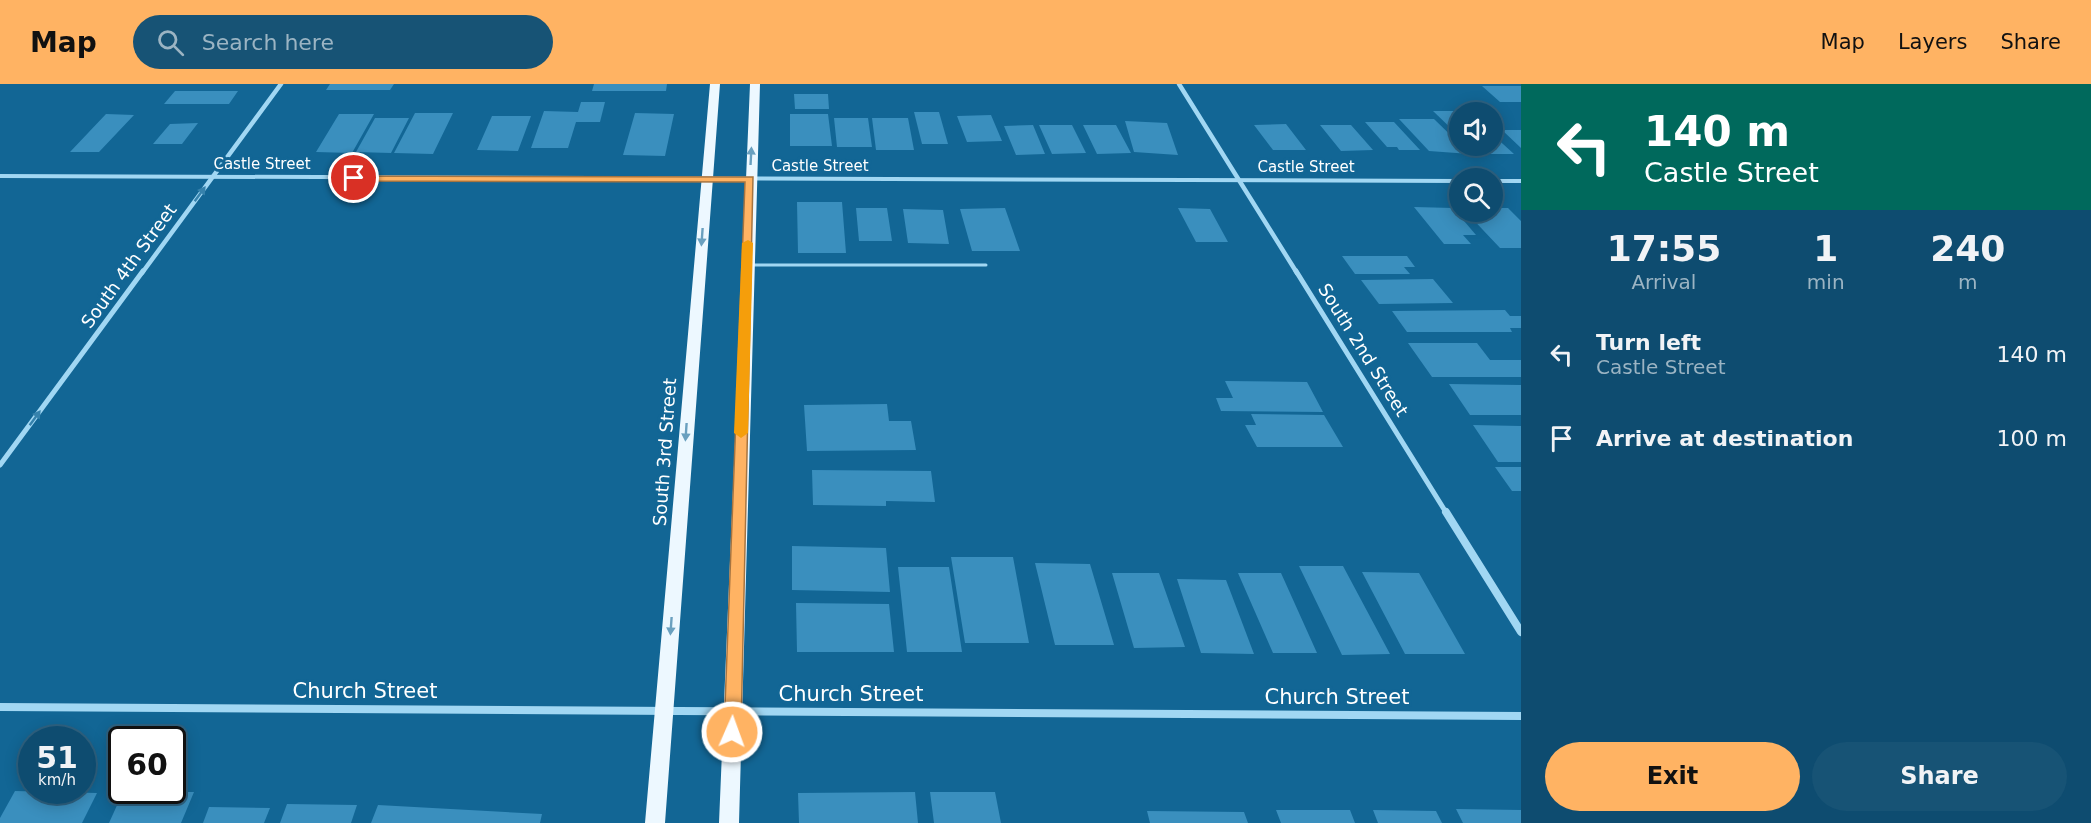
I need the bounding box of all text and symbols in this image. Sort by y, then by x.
search box [133,15,553,69]
text: Map [30,26,97,59]
icon: search [154,26,187,59]
text: Search here [202,30,334,55]
text: Map [1821,30,1865,54]
text: Layers [1898,30,1967,54]
text: Share [2000,30,2061,54]
map controls [1449,102,1503,222]
button: sound [1449,102,1503,156]
text: 140 m [1644,107,1790,156]
icon: left [1545,108,1623,186]
one-way arrow [746,146,755,165]
pin [328,152,379,203]
street label: Castle Street [213,155,311,173]
street label: Castle Street [771,157,869,175]
text: Castle Street [1644,157,1819,188]
street label: Castle Street [1257,158,1355,176]
icon: arrive [337,161,370,194]
button: search [1449,168,1503,222]
one-way arrow [194,186,206,201]
street label: South 4th Street [76,200,181,332]
one-way arrow [697,228,707,247]
text: 17:55 [1607,228,1721,269]
text: 1 [1813,228,1838,269]
text: 240 [1930,228,2005,269]
text: Arrival [1631,270,1696,294]
text: min [1807,270,1845,294]
text: m [1958,270,1978,294]
street label: South 2nd Street [1314,279,1413,420]
text: Turn left [1596,330,1701,355]
icon: left [1545,338,1578,371]
text: 140 m [1997,342,2067,367]
text: Castle Street [1596,355,1725,379]
street label: South 3rd Street [649,377,680,527]
one-way arrow [28,411,40,426]
one-way arrow [682,422,691,441]
icon: arrive [1545,422,1578,455]
text: Arrive at destination [1596,426,1853,451]
text: 100 m [1997,426,2067,451]
one-way arrow [666,617,676,636]
street label: Church Street [293,679,437,703]
street label: Church Street [779,682,923,706]
street label: Church Street [1265,685,1409,709]
position arrow [700,700,764,764]
speed limit sign: 60 [108,726,186,804]
text: 51 [36,740,78,775]
button: Exit [1545,742,1800,811]
button: Share [1812,742,2067,811]
text: km/h [38,771,76,789]

